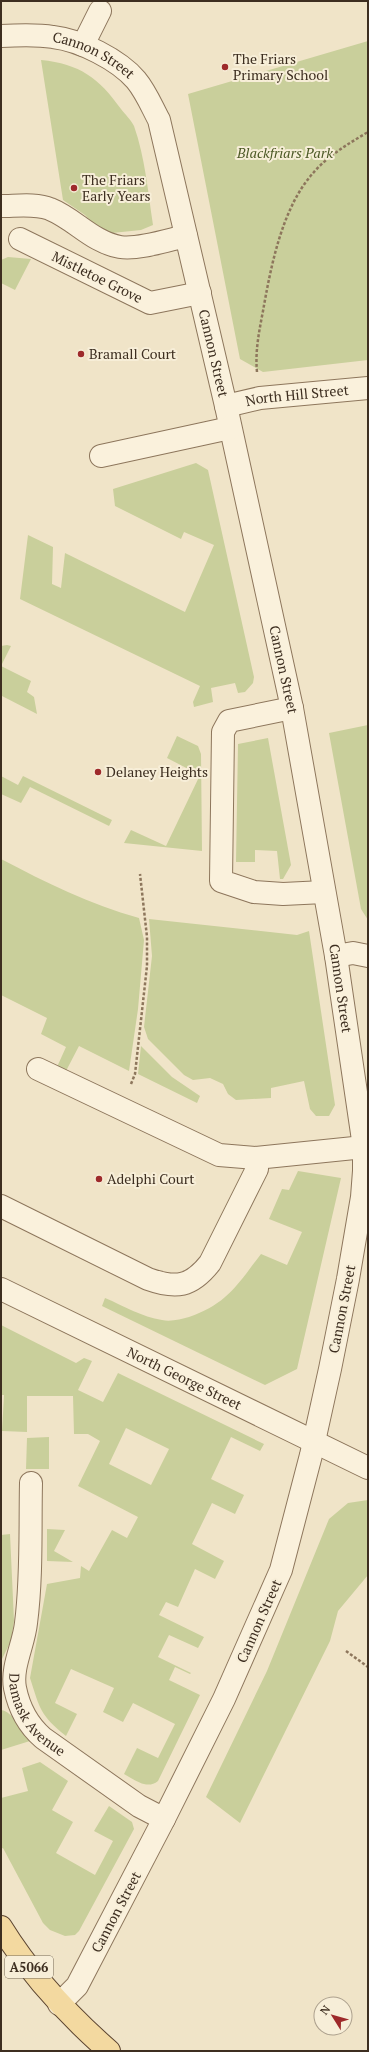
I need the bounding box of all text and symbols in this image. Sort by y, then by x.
street label: Cannon Street [51,27,140,83]
place label: The Friars Primary School [233,49,328,84]
marker: The Friars Primary School [220,62,230,72]
park label: Blackfriars Park [236,143,333,162]
place label: The Friars Early Years [82,170,151,205]
marker: The Friars Early Years [69,183,79,193]
street label: Mistletoe Grove [49,246,146,307]
street label: Cannon Street [195,307,234,400]
place label: Bramall Court [89,344,177,363]
marker: Bramall Court [76,349,86,359]
street label: North Hill Street [243,380,350,410]
street label: Cannon Street [265,624,303,716]
place label: Delaney Heights [106,762,208,781]
marker: Delaney Heights [93,767,103,777]
street label: Cannon Street [325,942,357,1035]
place label: Adelphi Court [107,1169,195,1188]
marker: Adelphi Court [94,1174,104,1184]
street label: Cannon Street [324,1262,360,1355]
street label: North George Street [124,1342,246,1414]
street label: Cannon Street [232,1575,286,1666]
street label: Damask Avenue [5,1673,69,1760]
street label: Cannon Street [86,1867,145,1956]
road number: A5066 [5,1956,53,1978]
north arrow [313,1996,353,2036]
text: N [317,2002,334,2018]

